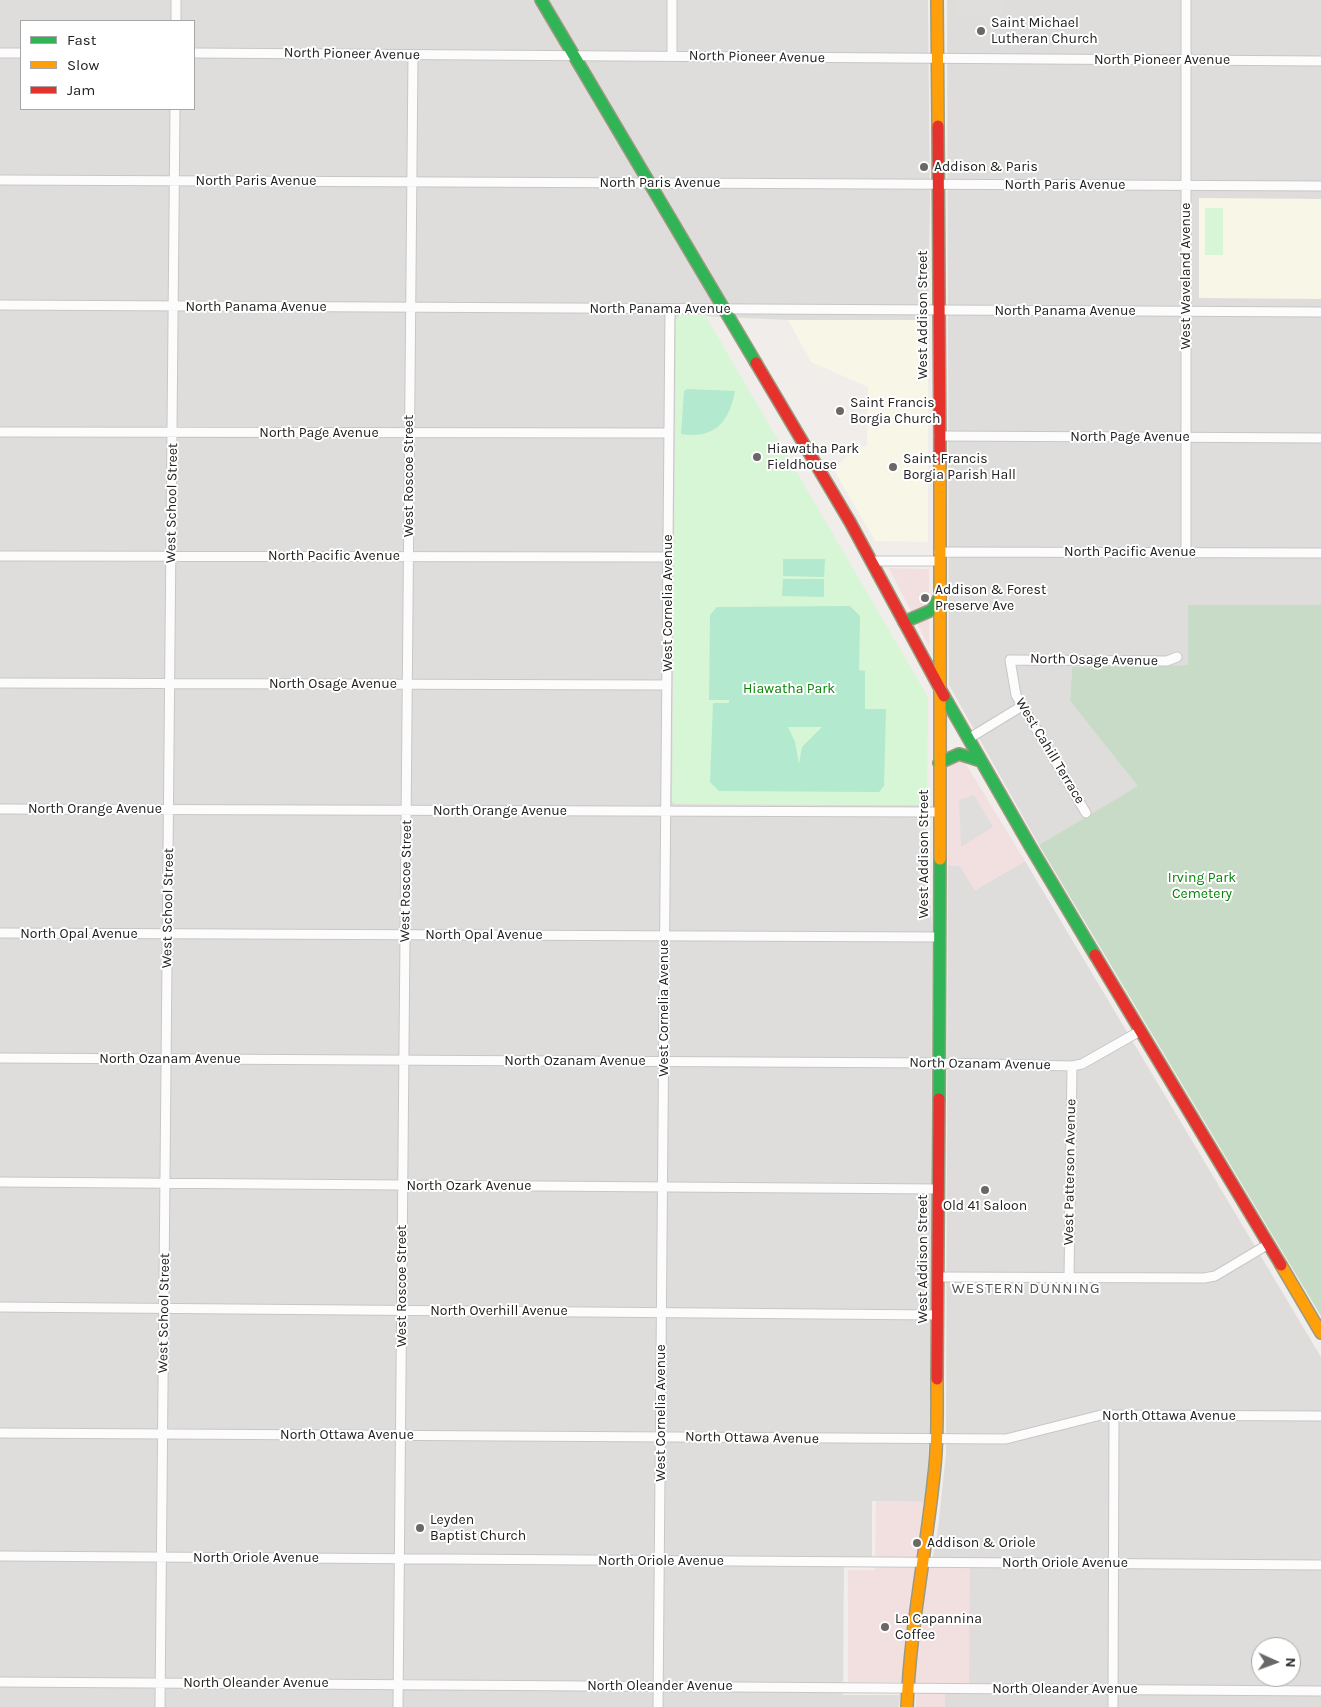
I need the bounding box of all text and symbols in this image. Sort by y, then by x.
place label: Saint Michael Lutheran Church [991,15,1098,48]
legend [20,20,195,110]
marker: Saint Michael Lutheran Church [975,25,987,37]
text: Fast [67,31,96,49]
street label: North Pioneer Avenue [284,44,420,64]
street label: North Pioneer Avenue [689,47,825,67]
street label: North Pioneer Avenue [1094,52,1230,68]
text: Slow [67,56,99,74]
text: Jam [67,81,95,99]
place label: Addison & Paris [934,159,1038,175]
marker: Addison & Paris [918,161,930,173]
street label: North Paris Avenue [196,173,316,189]
street label: North Paris Avenue [600,175,720,191]
street label: North Paris Avenue [1005,177,1125,193]
street label: West Waveland Avenue [1178,203,1194,349]
street label: West Addison Street [915,250,931,380]
street label: North Panama Avenue [185,299,327,315]
street label: North Panama Avenue [589,301,731,317]
street label: North Panama Avenue [994,303,1136,319]
place label: Saint Francis Borgia Church [850,395,941,428]
marker: Saint Francis Borgia Church [834,405,846,417]
street label: West Roscoe Street [401,415,417,537]
street label: North Page Avenue [259,425,379,441]
street label: North Page Avenue [1070,429,1190,445]
place label: Hiawatha Park Fieldhouse [767,441,859,474]
street label: West School Street [163,443,181,563]
marker: Hiawatha Park Fieldhouse [751,451,763,463]
place label: Saint Francis Borgia Parish Hall [903,451,1016,484]
marker: Saint Francis Borgia Parish Hall [887,461,899,473]
street label: West Cornelia Avenue [660,534,676,672]
street label: North Pacific Avenue [1064,544,1196,560]
street label: North Pacific Avenue [268,548,400,564]
place label: Addison & Forest Preserve Ave [935,582,1046,614]
marker: Addison & Forest Preserve Ave [919,592,931,604]
street label: North Osage Avenue [1030,650,1158,670]
street label: North Osage Avenue [269,676,397,692]
park label: Hiawatha Park [743,681,835,697]
street label: West Cahill Terrace [1012,695,1088,807]
street label: West Addison Street [916,789,932,919]
street label: North Orange Avenue [28,801,162,817]
street label: North Orange Avenue [433,803,567,819]
street label: West Roscoe Street [397,820,415,942]
street label: West School Street [159,848,177,968]
park label: Irving Park Cemetery [1168,870,1236,902]
street label: North Opal Avenue [20,926,138,942]
street label: North Opal Avenue [425,927,543,943]
street label: West Cornelia Avenue [656,939,672,1077]
street label: North Ozanam Avenue [99,1051,241,1067]
street label: North Ozanam Avenue [504,1053,646,1069]
street label: North Ozanam Avenue [909,1054,1051,1074]
street label: West Patterson Avenue [1060,1099,1080,1245]
street label: North Ozark Avenue [406,1178,532,1194]
marker: Old 41 Saloon [979,1184,991,1196]
street label: West Addison Street [915,1194,931,1324]
place label: Old 41 Saloon [943,1198,1027,1214]
street label: West Roscoe Street [394,1225,410,1347]
street label: West School Street [155,1253,173,1373]
district label: WESTERN DUNNING [950,1280,1102,1298]
street label: North Overhill Avenue [430,1303,568,1319]
street label: West Cornelia Avenue [653,1344,669,1482]
street label: North Ottawa Avenue [1102,1408,1236,1424]
street label: North Ottawa Avenue [280,1427,414,1443]
street label: North Ottawa Avenue [685,1428,819,1448]
place label: Leyden Baptist Church [430,1512,526,1544]
marker: Leyden Baptist Church [414,1522,426,1534]
place label: Addison & Oriole [927,1535,1036,1551]
marker: Addison & Oriole [911,1537,923,1549]
street label: North Oriole Avenue [193,1550,319,1566]
street label: North Oriole Avenue [598,1553,724,1569]
street label: North Oriole Avenue [1002,1555,1128,1571]
place label: La Capannina Coffee [895,1611,982,1644]
marker: La Capannina Coffee [879,1621,891,1633]
north arrow [1251,1637,1301,1687]
text: N [1282,1657,1299,1668]
street label: North Oleander Avenue [183,1675,329,1691]
street label: North Oleander Avenue [587,1678,733,1694]
street label: North Oleander Avenue [992,1681,1138,1697]

